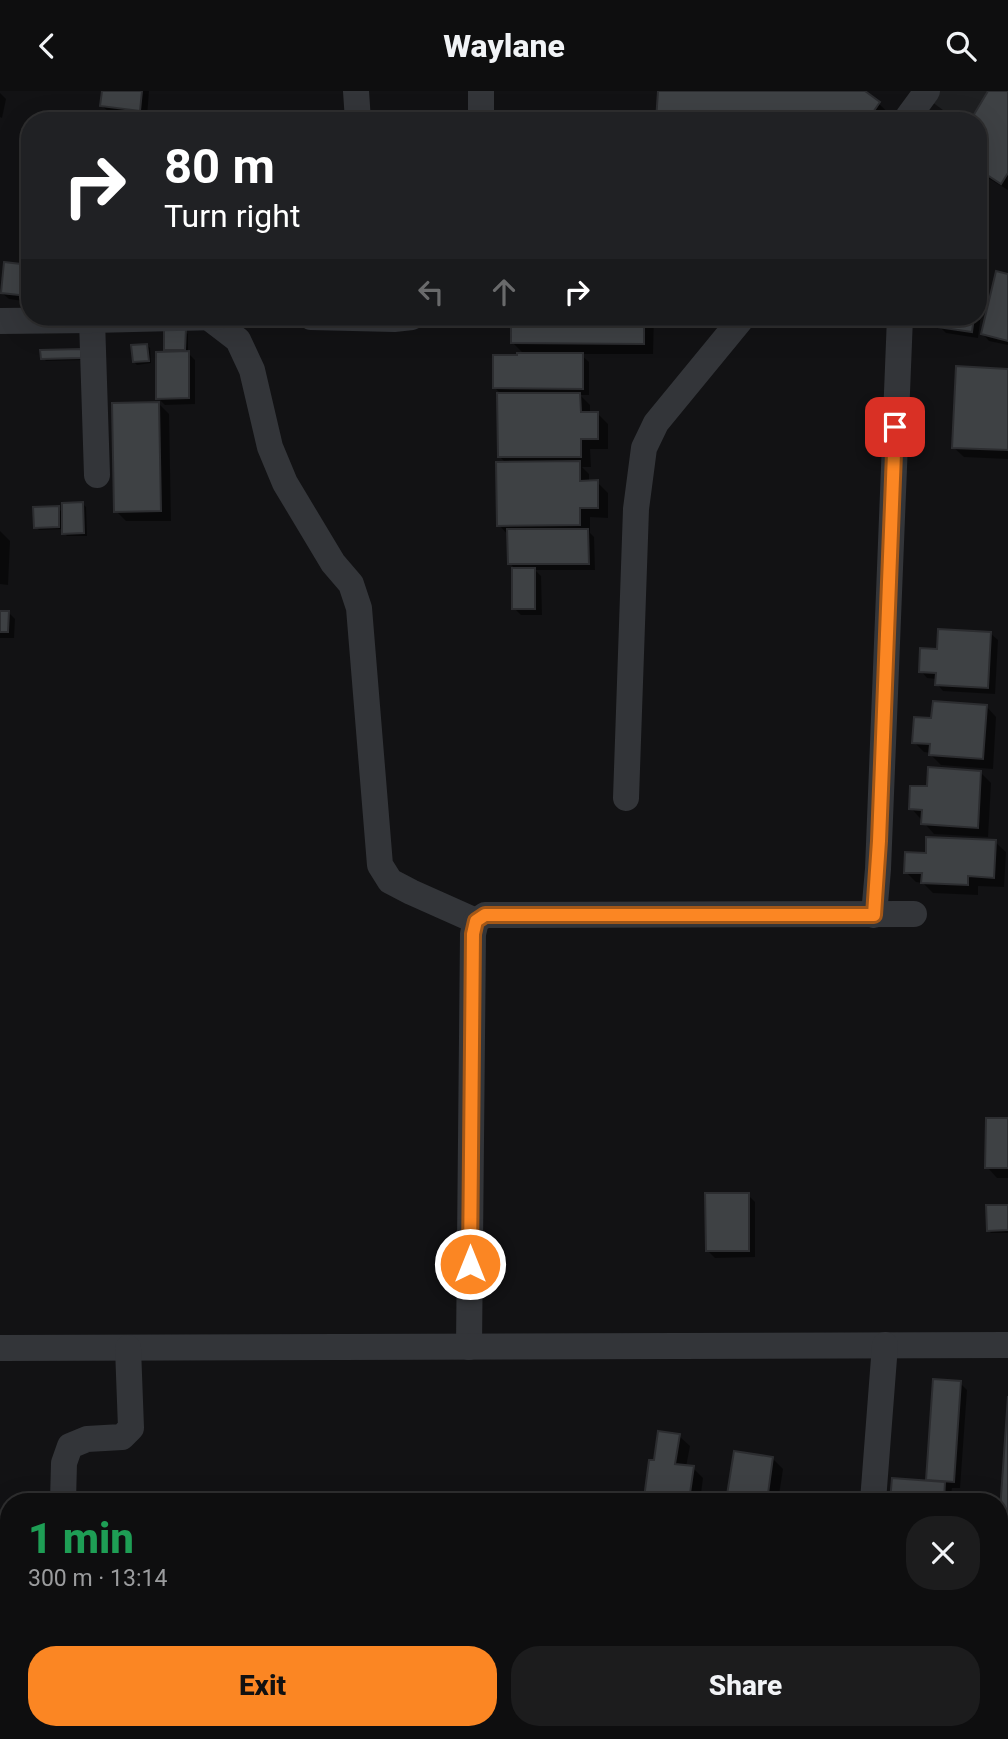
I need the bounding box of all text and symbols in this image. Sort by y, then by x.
icon: back [28,27,66,65]
text: Waylane [443,27,565,65]
icon: search [942,27,980,65]
text: 80 m [164,138,275,195]
icon: right [49,140,140,231]
text: Turn right [164,197,300,235]
icon: left [412,273,450,311]
icon: ahead [485,273,523,311]
icon: right [558,273,596,311]
pin [865,397,925,457]
icon: arrive [876,408,914,446]
position arrow [433,1227,507,1301]
text: 1 min [28,1514,134,1563]
button: close [906,1516,980,1590]
text: 300 m · 13:14 [28,1565,167,1592]
button: Exit [28,1646,497,1726]
button: Share [511,1646,980,1726]

